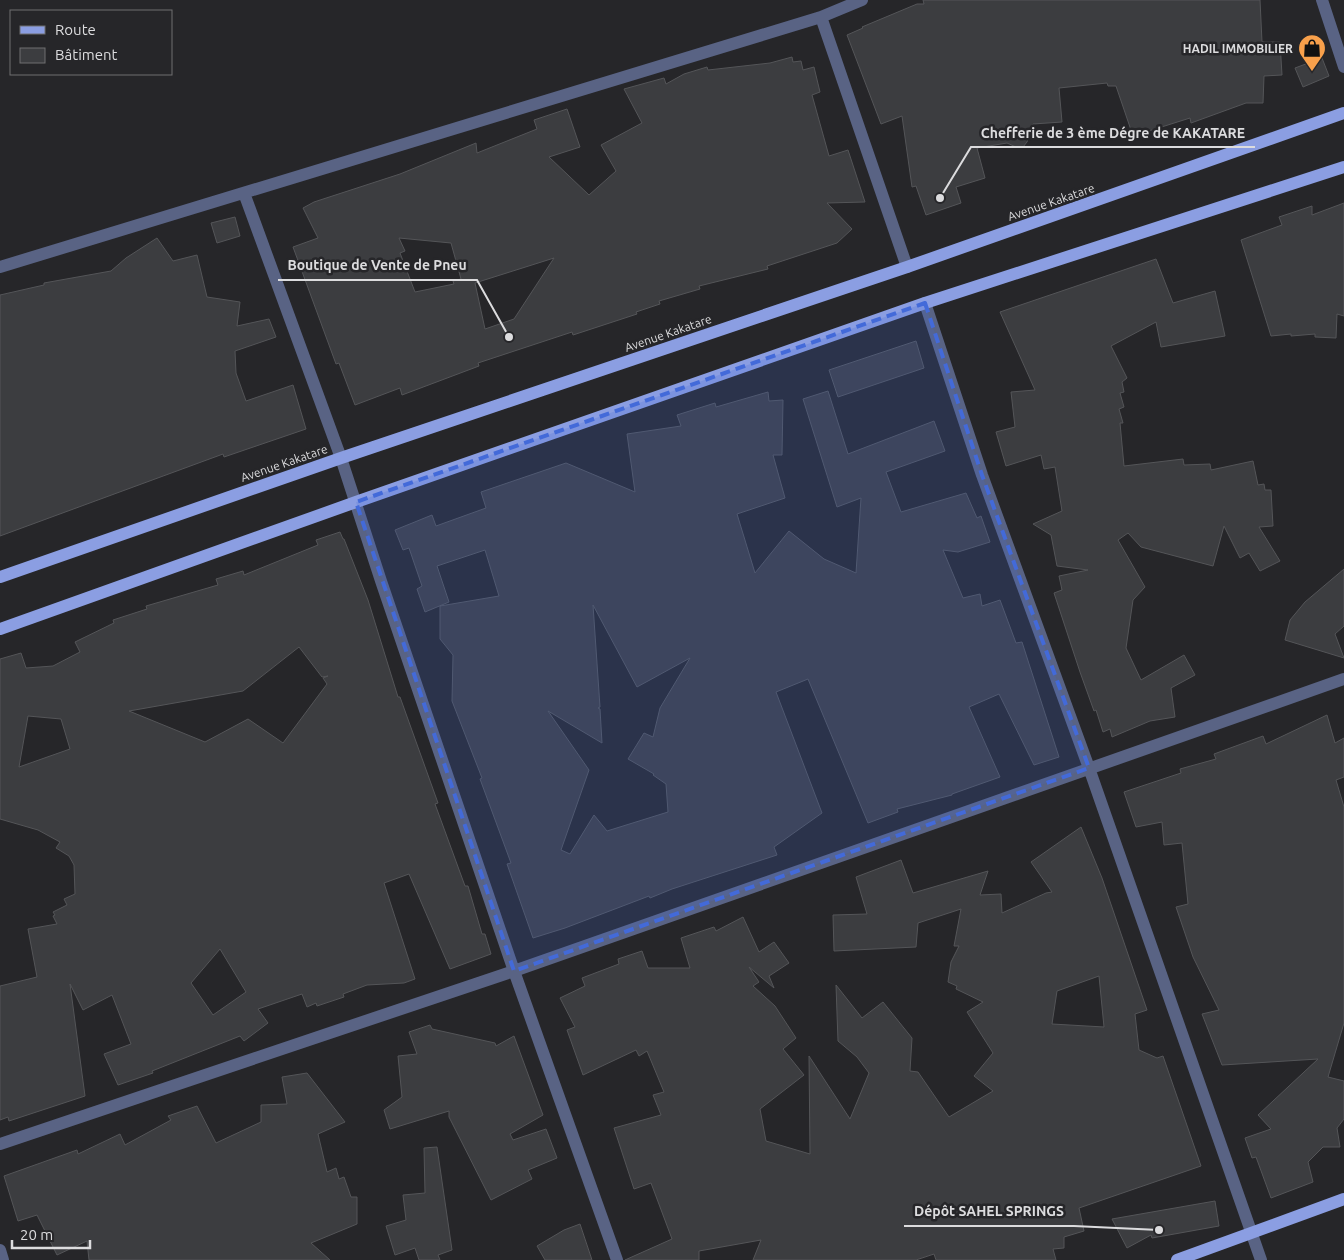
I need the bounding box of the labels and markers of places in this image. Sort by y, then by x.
shop icon: HADIL IMMOBILIER [1297,33,1327,72]
place label: HADIL IMMOBILIER [1183,42,1293,55]
callout: Chefferie de 3 ème Dégre de KAKATARE [971,118,1255,147]
callout: Boutique de Vente de Pneu [278,251,477,280]
callout: Dépôt SAHEL SPRINGS [904,1197,1074,1226]

